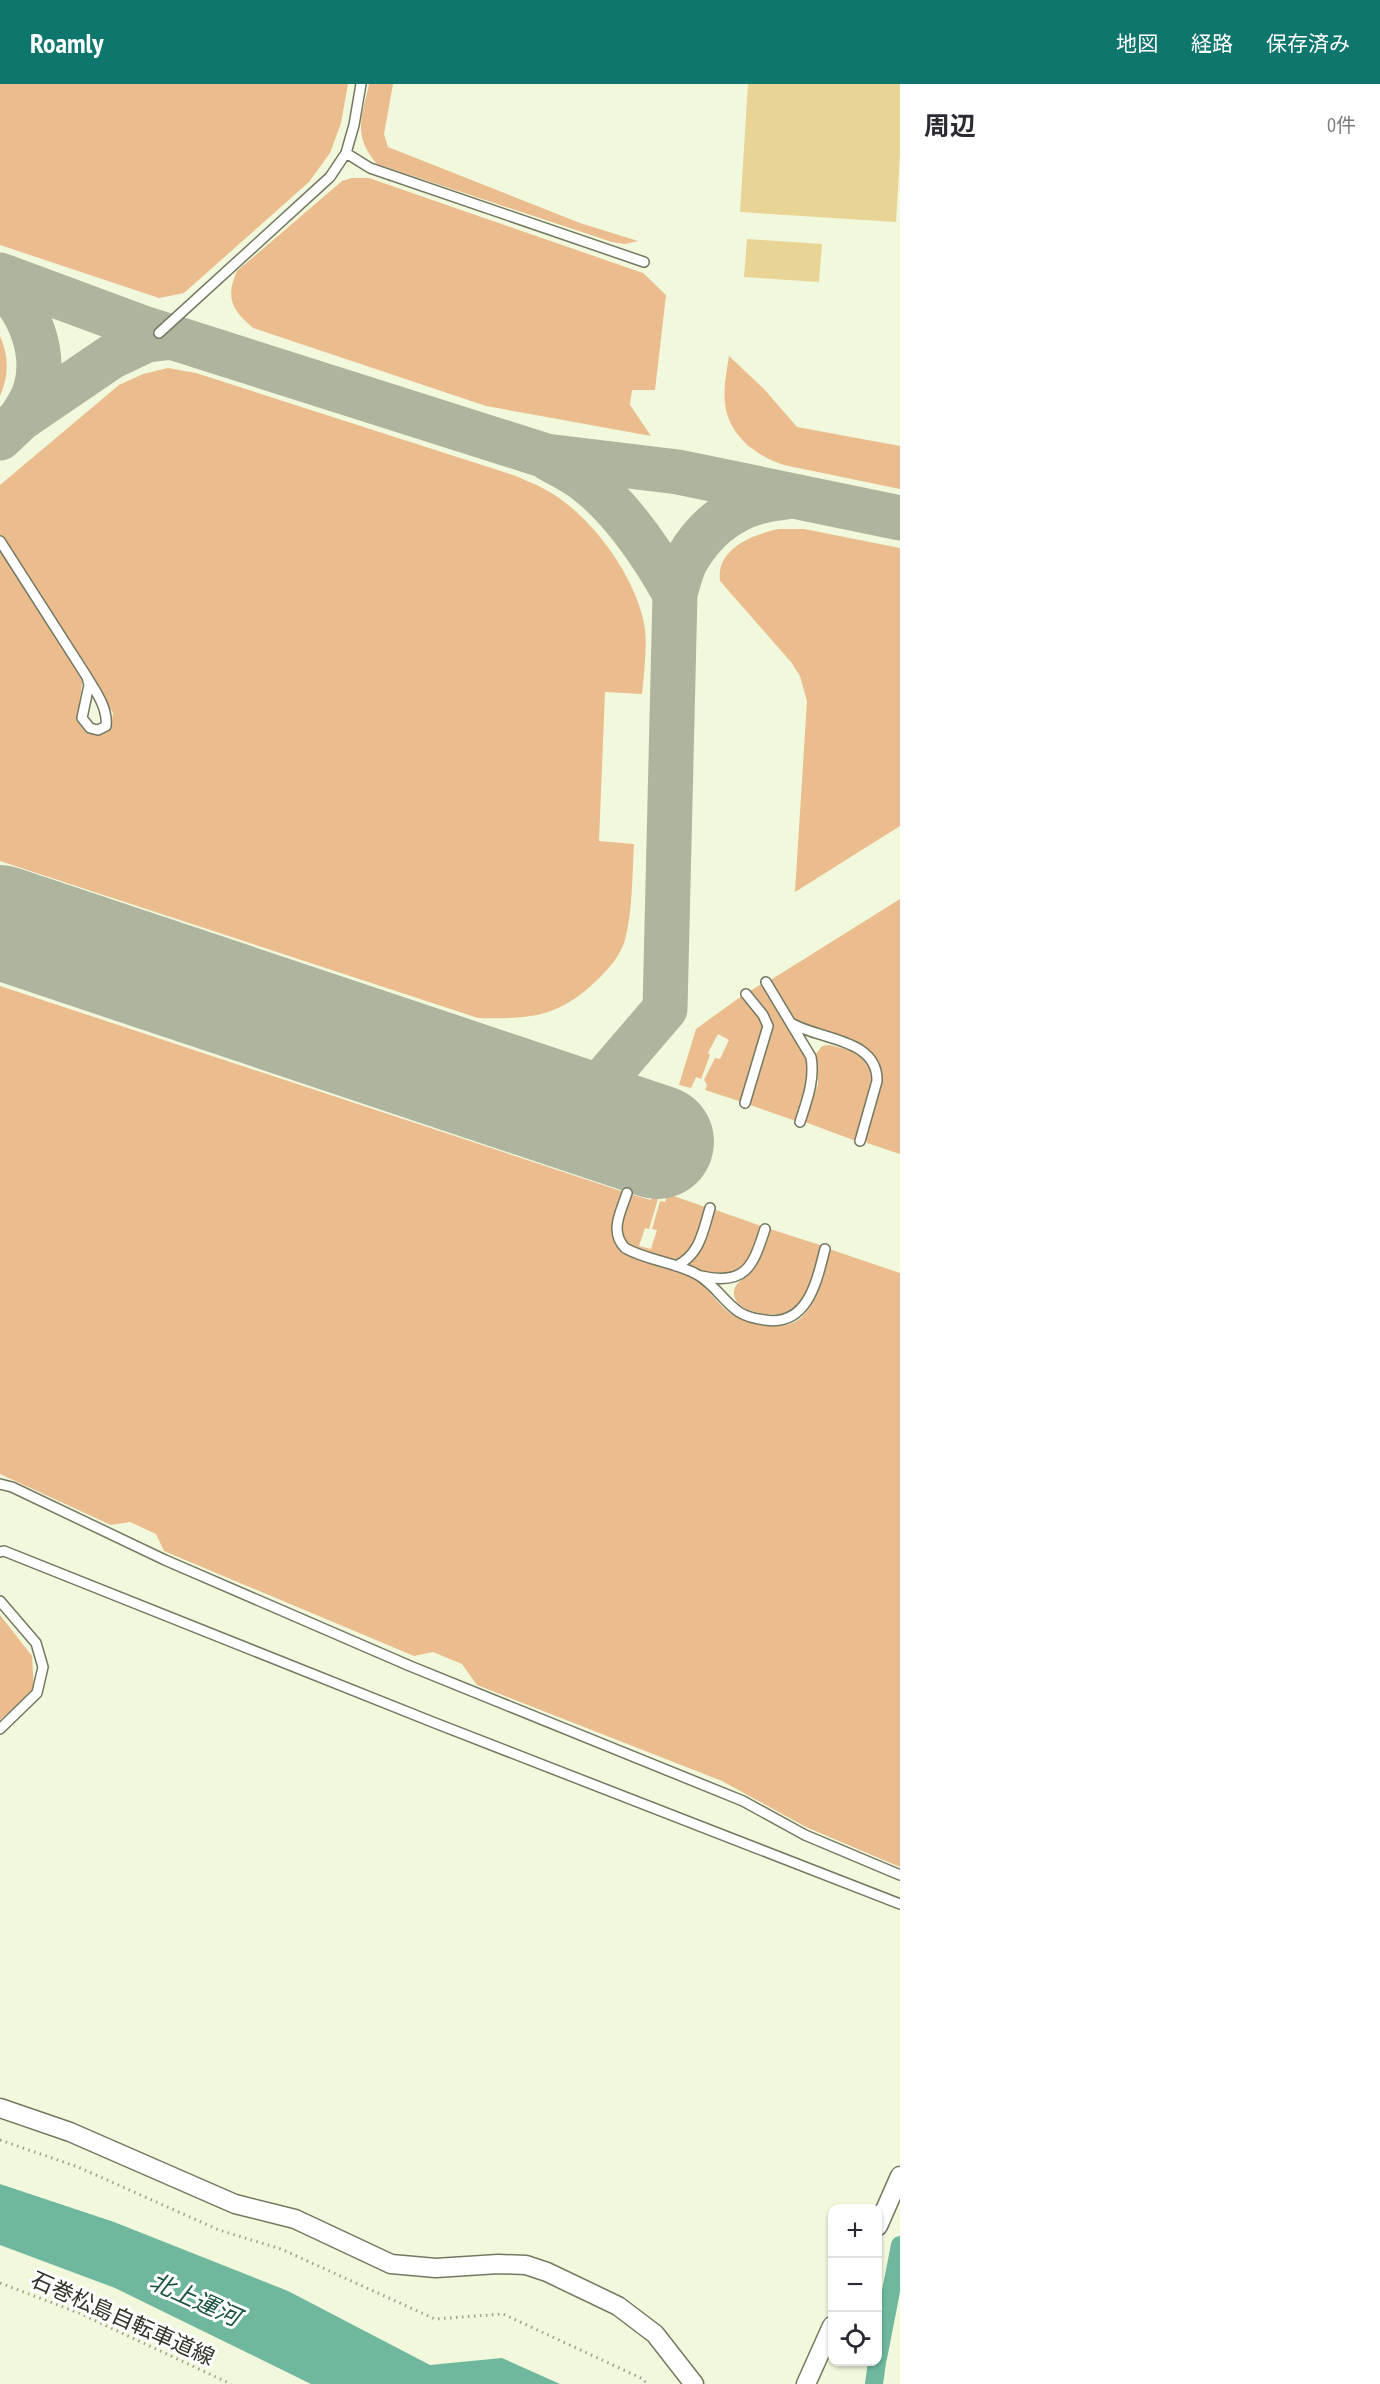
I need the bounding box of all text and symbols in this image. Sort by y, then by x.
text: Roamly [30,24,104,61]
text: 地図 [1116,30,1158,57]
text: 経路 [1191,30,1233,57]
text: 保存済み [1266,30,1350,57]
text: 周辺 [924,109,976,142]
text: 0件 [1327,112,1356,138]
map controls [828,2204,882,2366]
button: + [828,2204,882,2258]
button: − [828,2258,882,2312]
street label: 石巻松島自転車道線 [27,2265,219,2371]
water label: 北上運河 [145,2265,249,2334]
button: locate [828,2312,882,2366]

